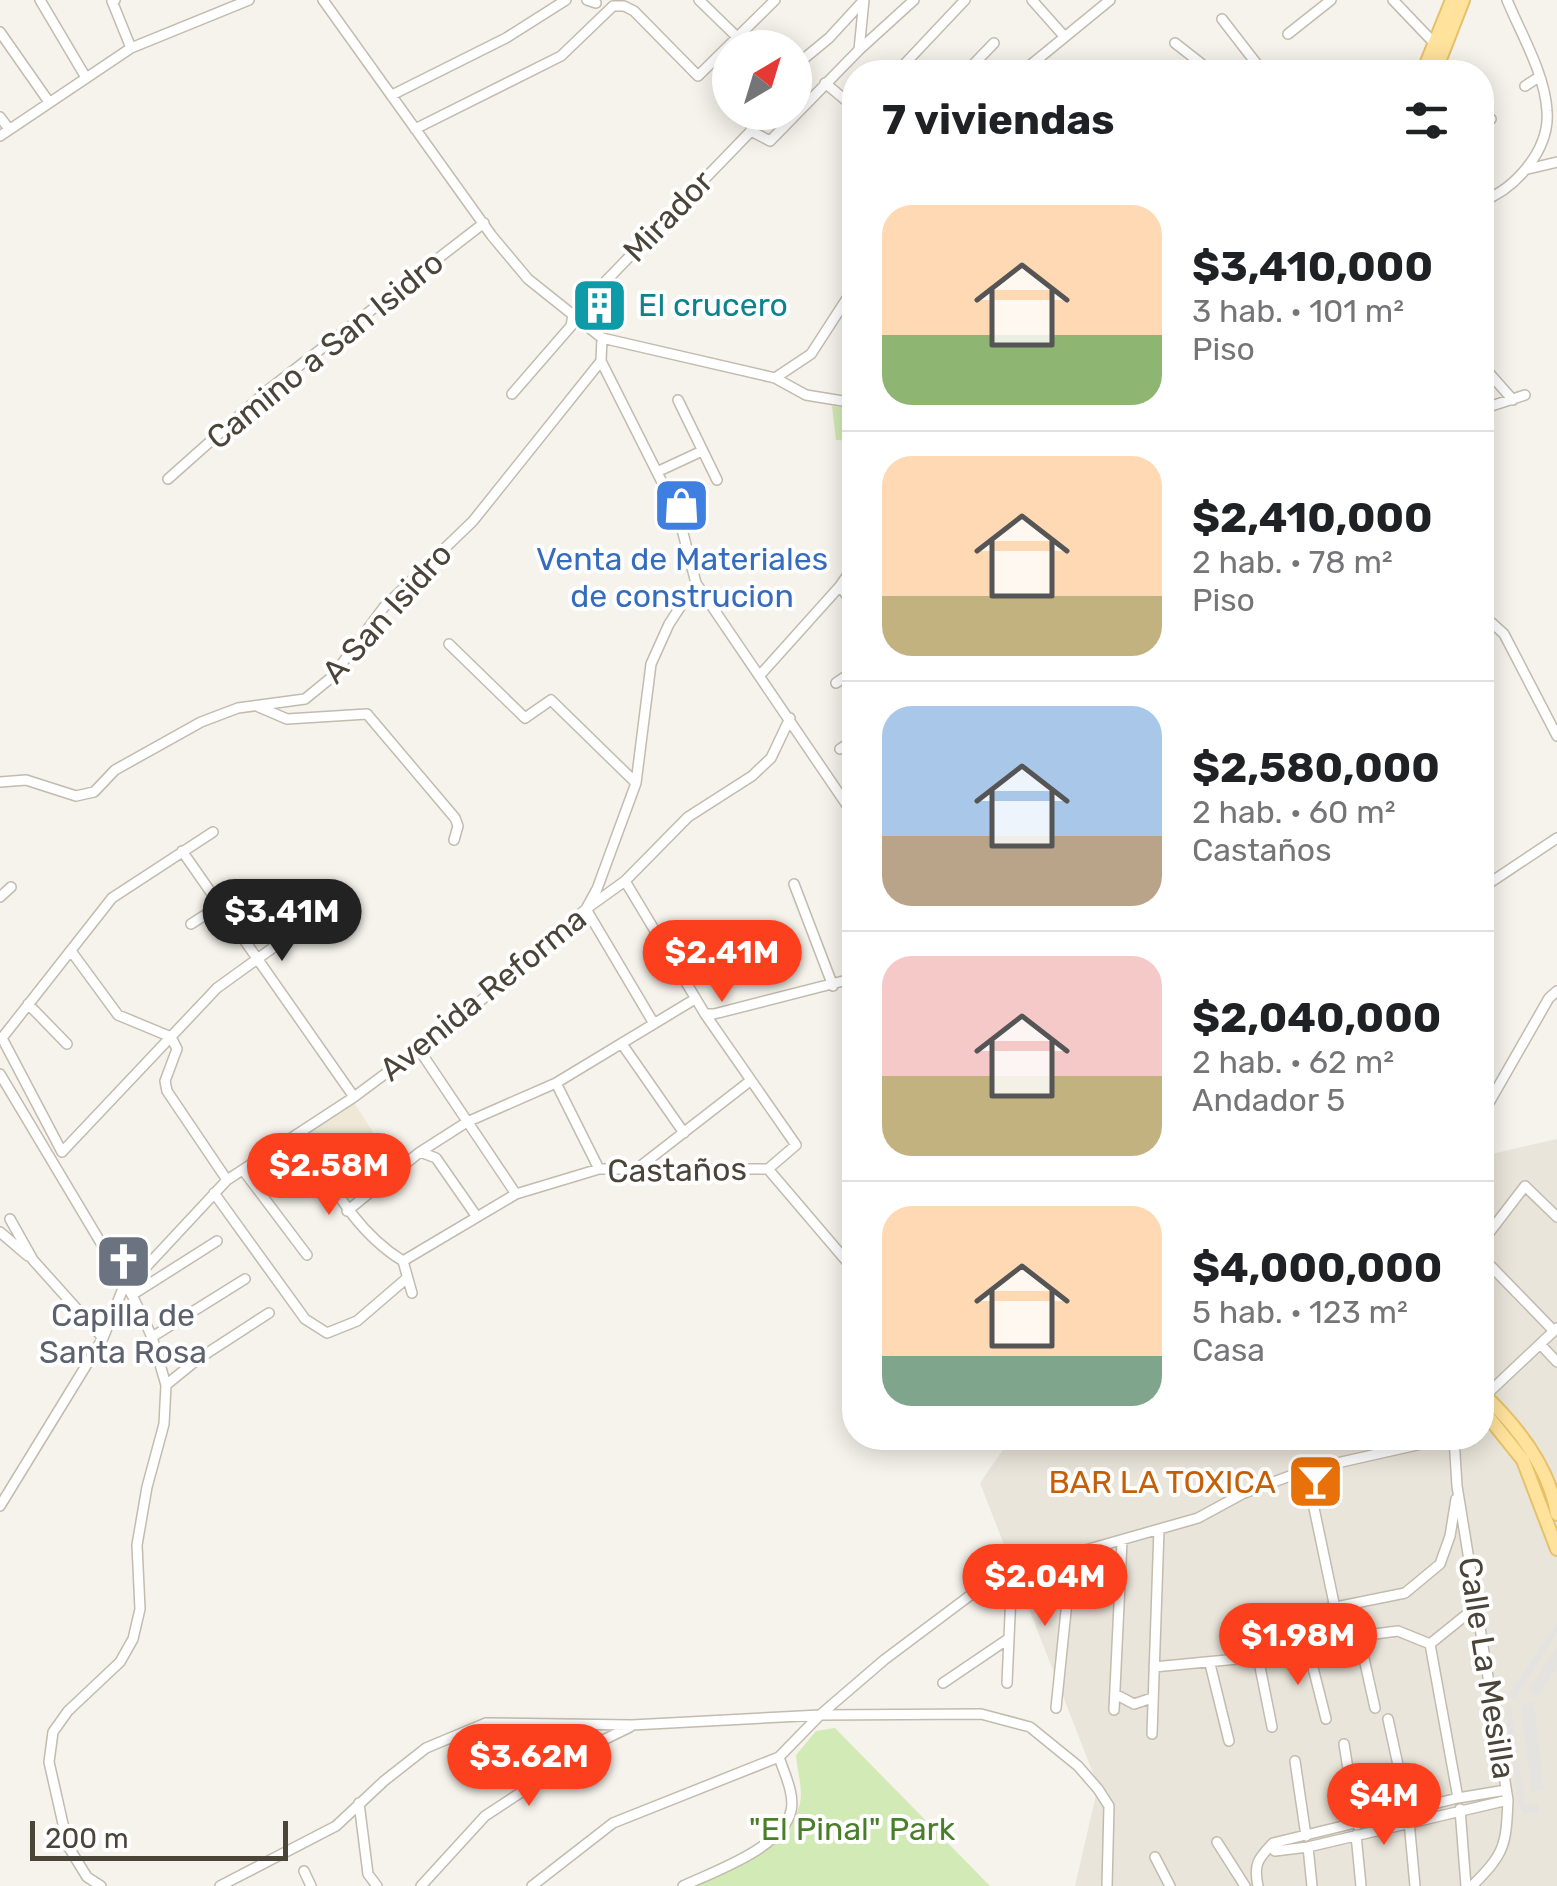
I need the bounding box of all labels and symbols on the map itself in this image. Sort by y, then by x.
north arrow [712,30,812,130]
street label: Mirador [615,162,721,270]
street label: Camino a San Isidro [199,243,451,457]
building icon: El crucero [569,275,629,335]
place label: El crucero [638,286,788,324]
shop icon: Venta de Materiales de construcion [652,475,712,535]
street label: A San Isidro [314,535,460,691]
place label: Venta de Materiales de construcion [536,540,828,615]
pin: $3.41M [201,879,363,964]
street label: Avenida Reforma [372,899,594,1089]
pin: $2.41M [641,920,803,1005]
pin: $2.58M [248,1133,410,1218]
street label: Castaños [607,1150,747,1190]
church icon: Capilla de Santa Rosa [93,1231,153,1291]
place label: Capilla de Santa Rosa [39,1296,207,1371]
bar icon: BAR LA TOXICA [1285,1452,1345,1512]
place label: BAR LA TOXICA [1049,1463,1276,1501]
pin: $2.04M [964,1544,1126,1629]
street label: Calle La Mesilla [1451,1554,1523,1782]
pin: $1.98M [1217,1603,1379,1688]
pin: $3.62M [448,1724,610,1809]
pin: $4M [1336,1763,1432,1848]
park label: "El Pinal" Park [749,1810,956,1848]
scale bar [30,1816,288,1860]

